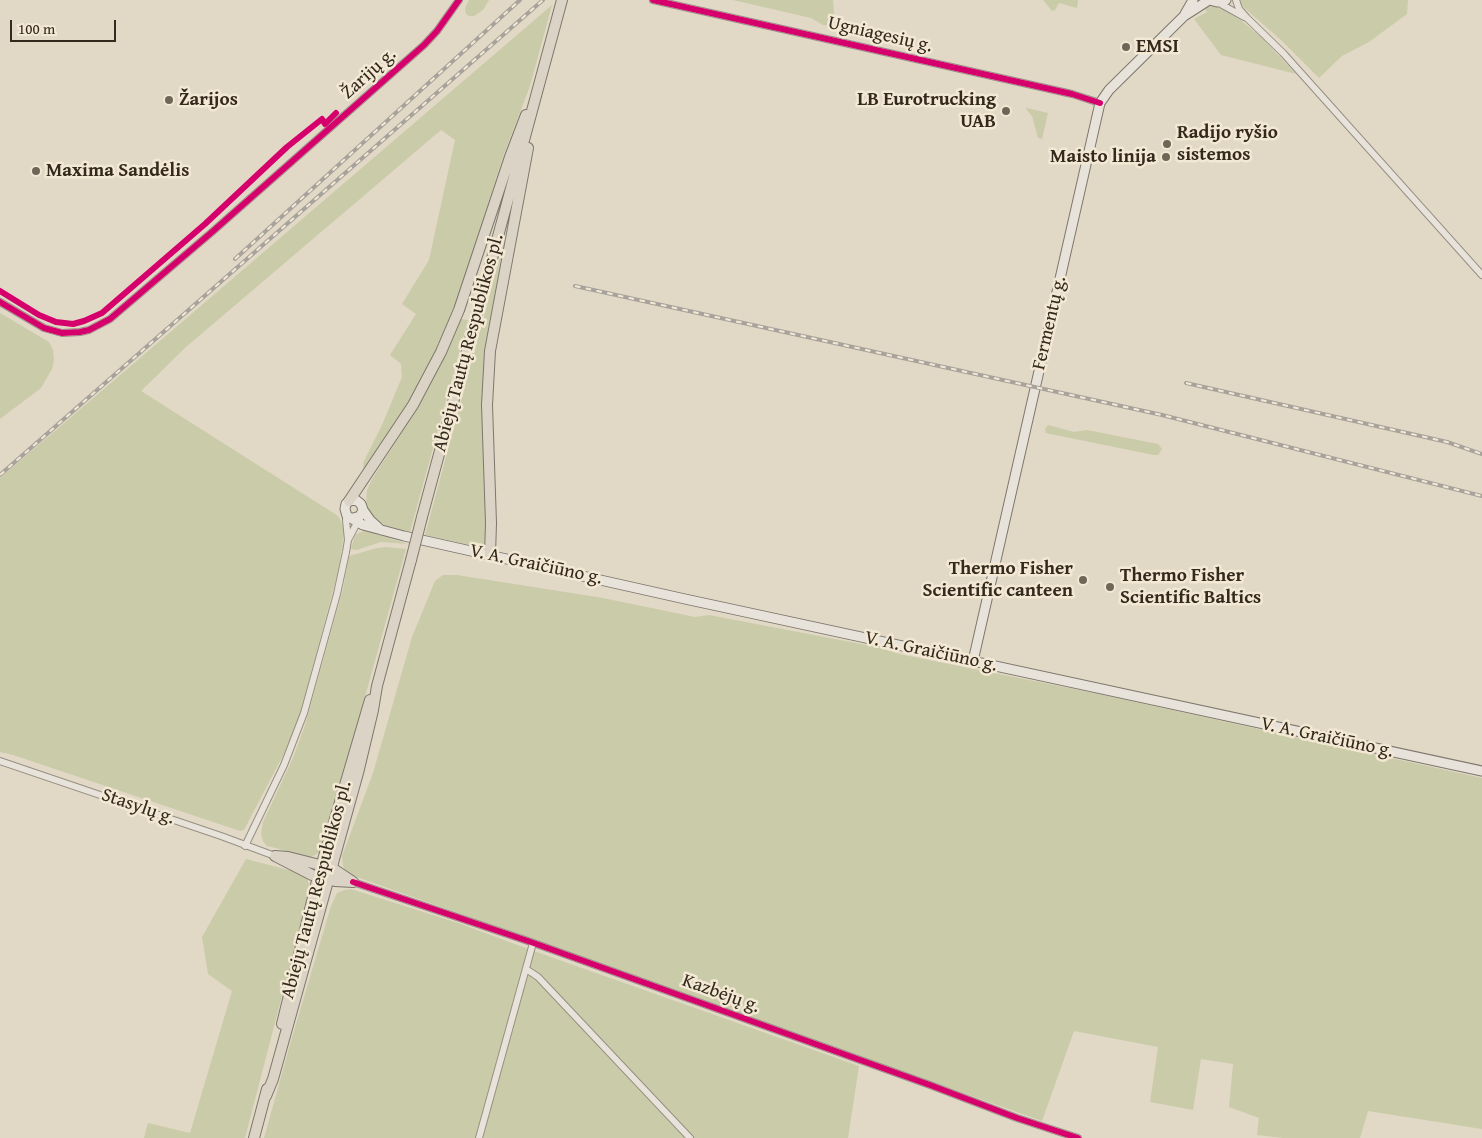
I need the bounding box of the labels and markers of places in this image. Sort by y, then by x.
place label: EMSI [1136,36,1179,58]
marker: EMSI [1120,41,1132,53]
place label: Žarijos [179,89,238,111]
place label: LB Eurotrucking UAB [857,89,996,133]
marker: Žarijos [163,94,175,106]
marker: LB Eurotrucking UAB [1000,105,1012,117]
place label: Radijo ryšio sistemos [1177,122,1278,166]
marker: Radijo ryšio sistemos [1161,138,1173,150]
place label: Maisto linija [1050,146,1156,168]
marker: Maisto linija [1160,151,1172,163]
place label: Maxima Sandėlis [46,160,189,182]
marker: Maxima Sandėlis [30,165,42,177]
place label: Thermo Fisher Scientific canteen [922,558,1073,602]
place label: Thermo Fisher Scientific Baltics [1120,565,1261,609]
marker: Thermo Fisher Scientific canteen [1077,574,1089,586]
marker: Thermo Fisher Scientific Baltics [1104,581,1116,593]

